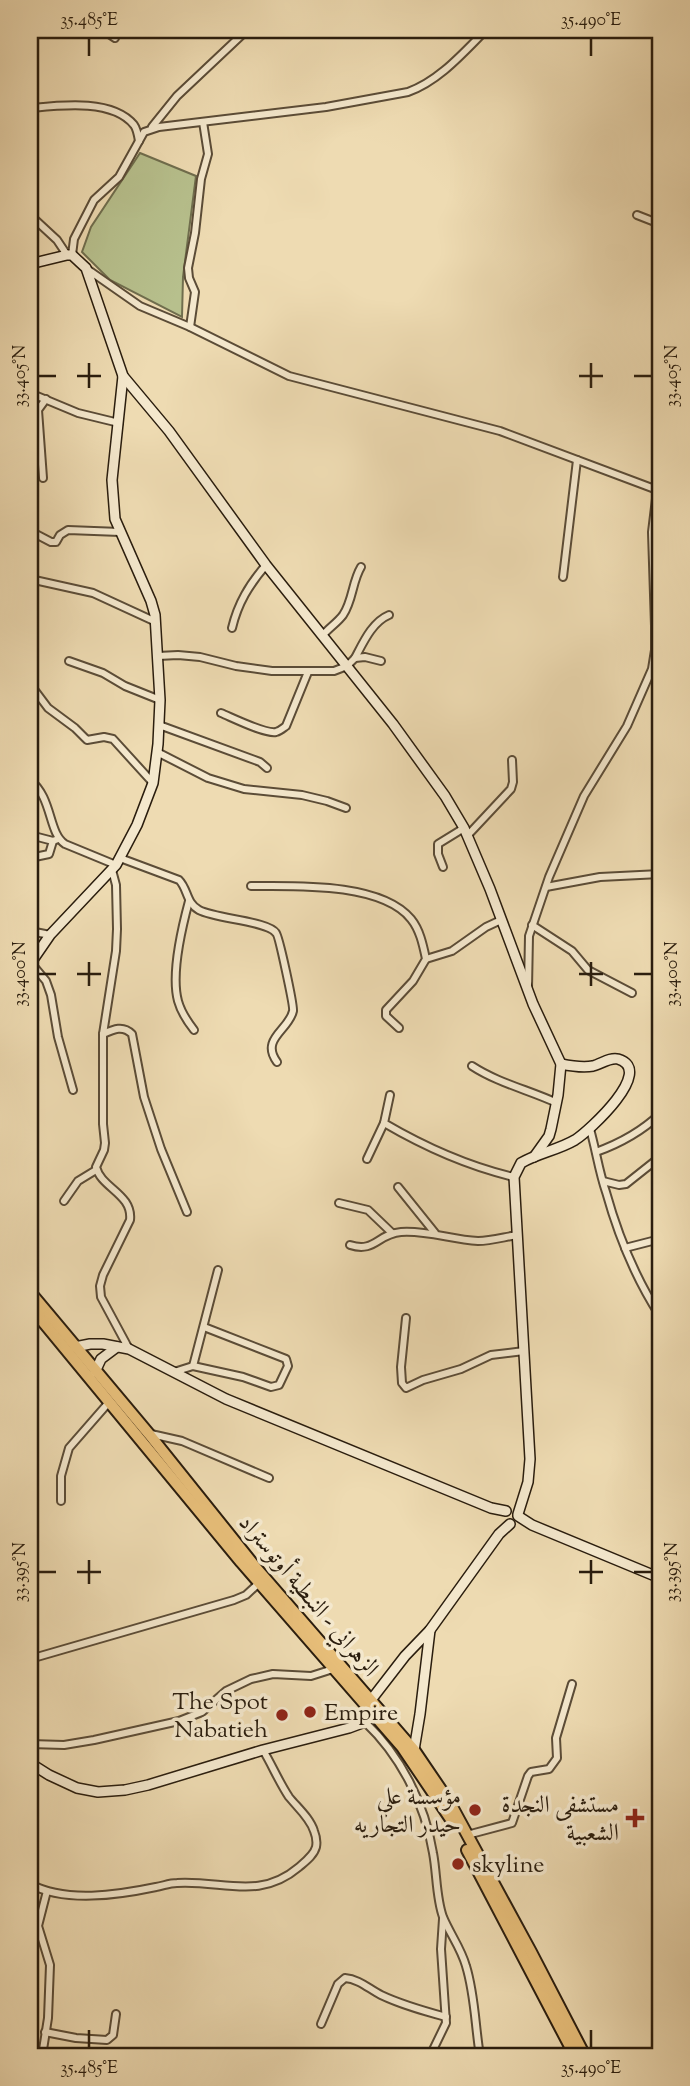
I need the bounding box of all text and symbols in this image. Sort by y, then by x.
text: 35.485°E [60,8,118,34]
text: 35.490°E [561,8,621,34]
text: 33.405°N [8,345,34,407]
text: 33.405°N [660,345,686,407]
text: 33.400°N [8,941,34,1007]
text: 33.400°N [660,941,686,1007]
street label: الزهراني - النبطية أوتوستراد [229,1506,387,1685]
text: 33.395°N [8,1542,34,1602]
text: 33.395°N [660,1542,686,1602]
place label: The Spot Nabatieh [172,1686,268,1748]
place label: Empire [324,1697,398,1731]
marker: Empire [302,1704,318,1720]
marker: The Spot Nabatieh [274,1707,290,1723]
place label: مؤسسة علي حيدر التجاريه [354,1781,461,1843]
place label: مستشفى النجدة الشعبية [502,1789,619,1851]
marker: مؤسسة علي حيدر التجاريه [467,1802,483,1818]
marker: مستشفى النجدة الشعبية [625,1808,645,1828]
place label: skyline [472,1849,545,1883]
marker: skyline [450,1856,466,1872]
text: 35.485°E [60,2056,118,2082]
text: 35.490°E [561,2056,621,2082]

